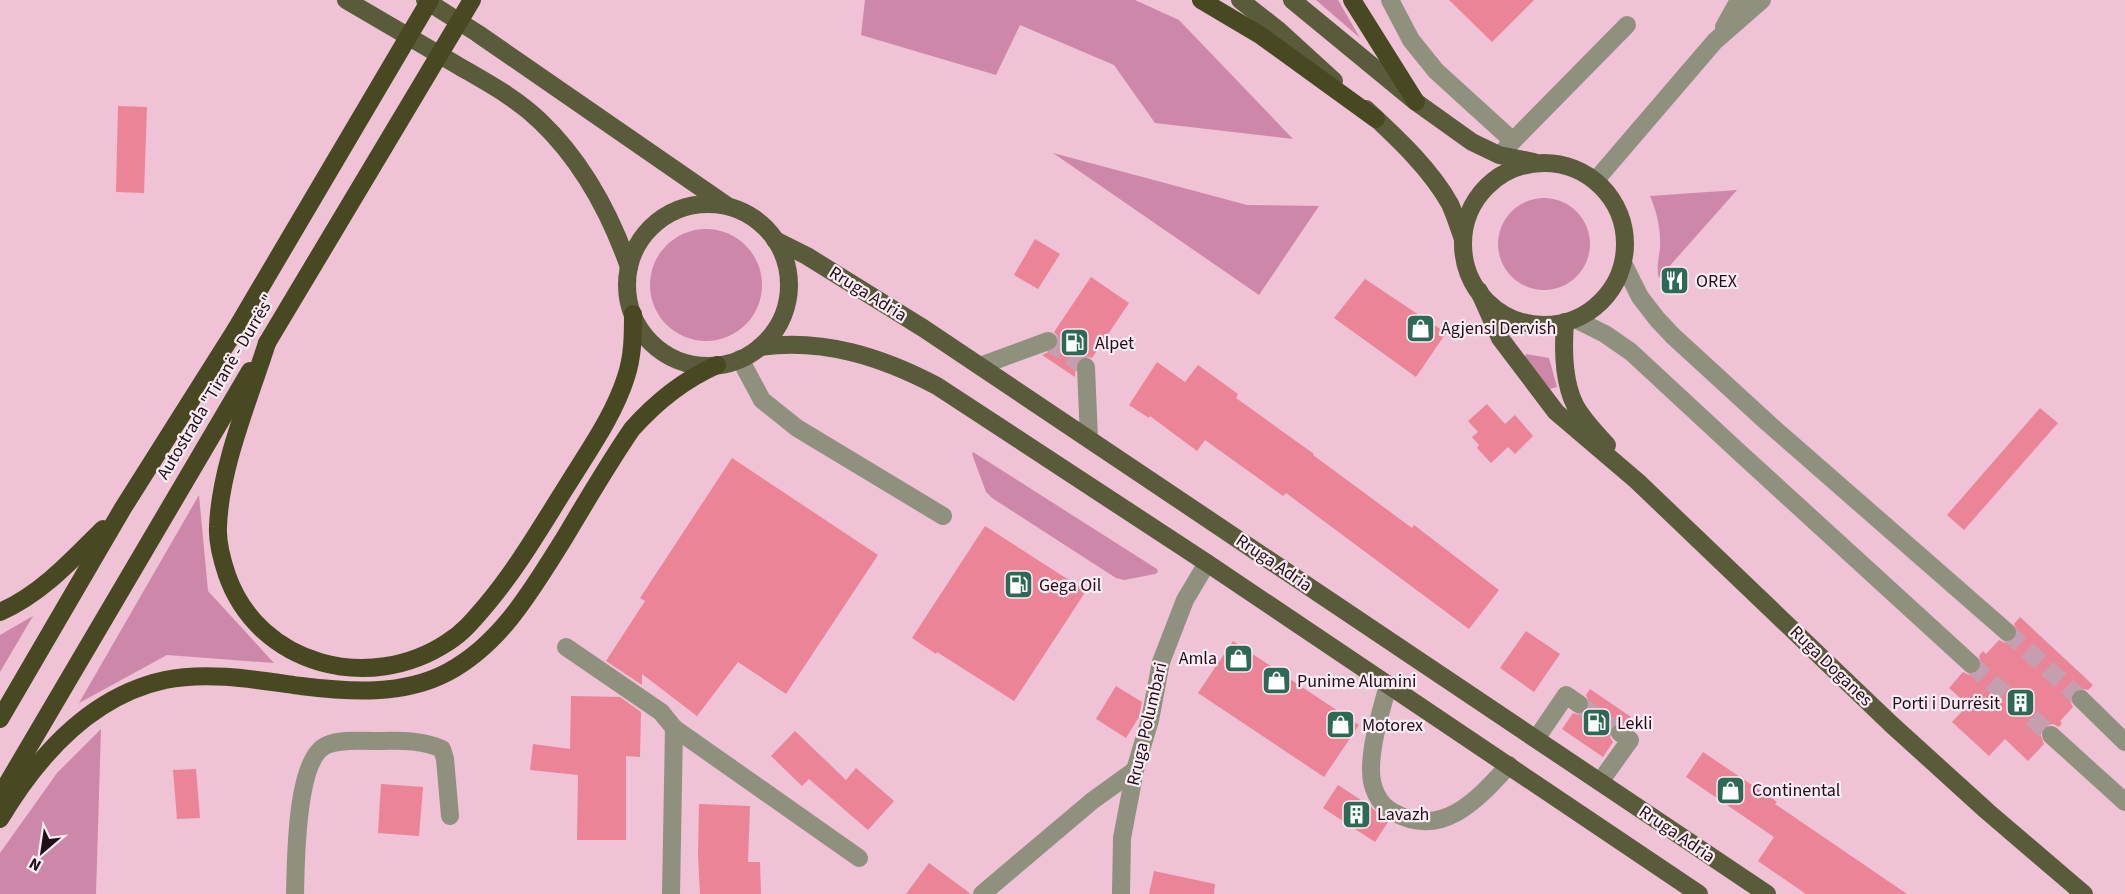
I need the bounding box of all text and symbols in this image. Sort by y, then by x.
street label: Rruga Adria [824,260,912,328]
restaurant icon: OREX [1659,265,1691,297]
place label: OREX [1696,269,1737,294]
street label: Autostrada "Tiranë - Durrës" [151,290,281,484]
shop icon: Agjensi Dervish [1404,312,1436,344]
place label: Agjensi Dervish [1441,316,1556,341]
fuel station icon: Alpet [1058,327,1090,359]
place label: Alpet [1095,331,1134,356]
street label: Rruga Adria [1231,528,1317,598]
fuel station icon: Gega Oil [1002,569,1034,601]
place label: Gega Oil [1039,573,1101,598]
street label: Ruga Doganes [1784,620,1878,712]
shop icon: Amla [1222,642,1254,674]
place label: Amla [1179,646,1217,671]
street label: Rruga Polumbari [1121,660,1173,788]
shop icon: Punime Alumini [1260,665,1292,697]
place label: Punime Alumini [1297,669,1416,694]
building icon: Porti i Durrësit [2005,687,2037,719]
place label: Porti i Durrësit [1892,691,2000,716]
fuel station icon: Lekli [1580,707,1612,739]
shop icon: Motorex [1325,709,1357,741]
place label: Lekli [1617,711,1652,736]
place label: Motorex [1362,713,1423,738]
shop icon: Continental [1715,774,1747,806]
place label: Continental [1752,778,1840,803]
building icon: Lavazh [1340,798,1372,830]
street label: Rruga Adria [1634,799,1720,869]
place label: Lavazh [1377,802,1429,827]
north arrow [12,822,72,882]
text: N [25,852,45,876]

